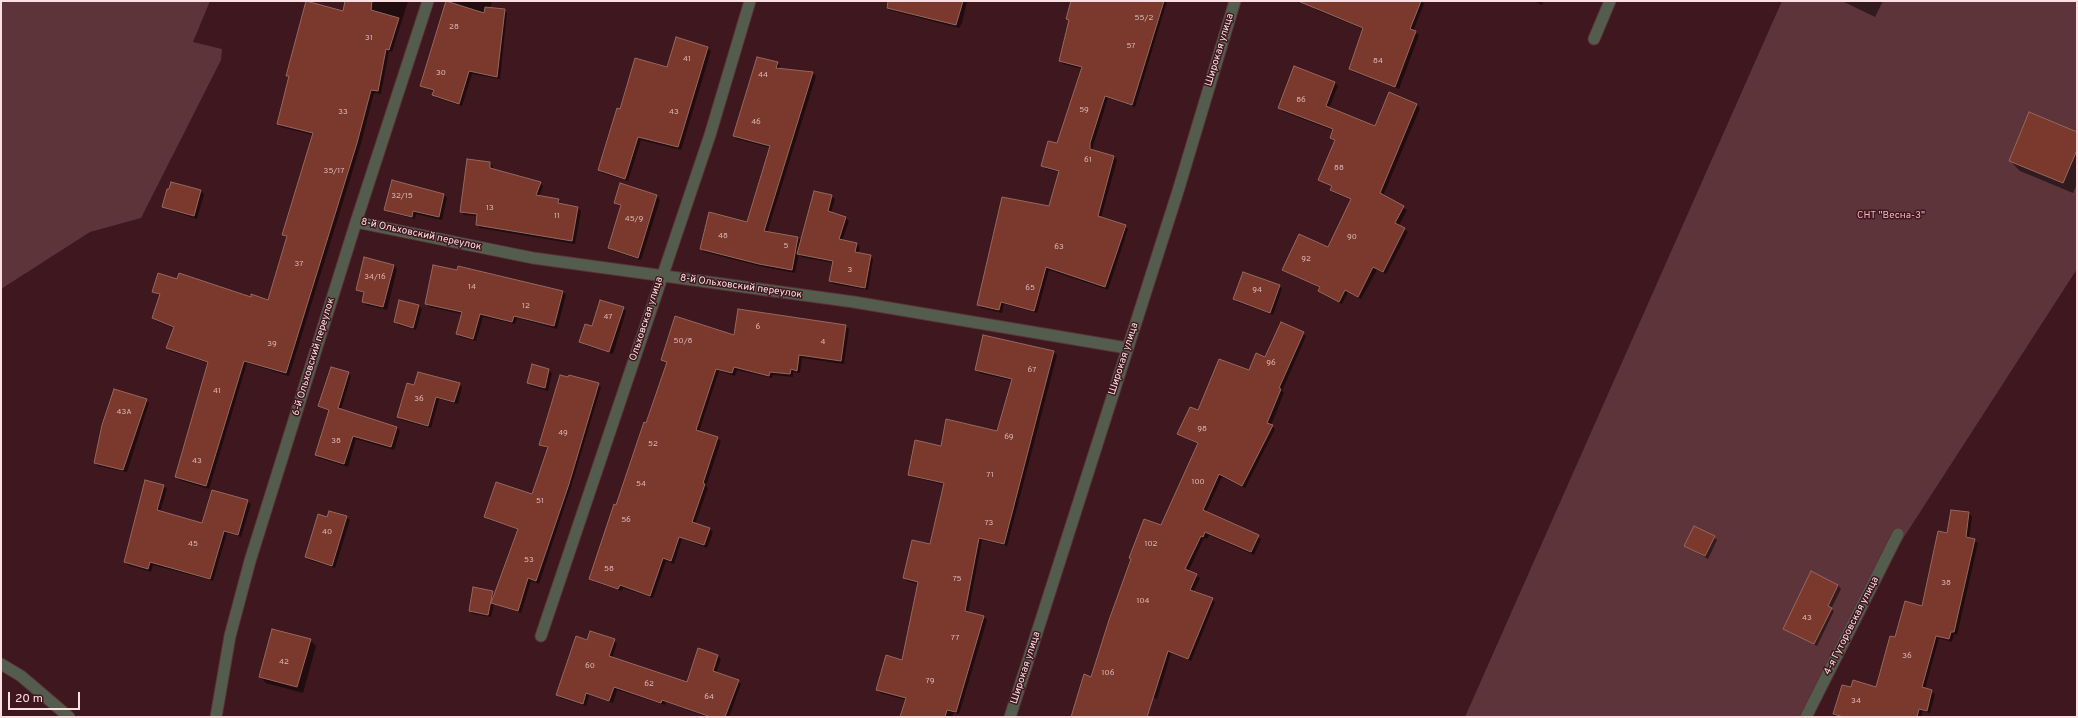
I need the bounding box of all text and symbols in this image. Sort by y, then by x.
street label: Широкая улица [1203,12,1237,88]
house number: 55/2 [1135,13,1153,23]
house number: 28 [449,22,459,32]
house number: 31 [365,33,373,43]
house number: 57 [1126,41,1136,51]
house number: 41 [683,54,691,64]
house number: 84 [1373,56,1383,66]
house number: 30 [436,68,446,78]
house number: 44 [758,70,768,80]
house number: 86 [1296,95,1306,105]
house number: 59 [1079,105,1089,115]
house number: 33 [338,107,348,117]
house number: 43 [669,107,679,117]
house number: 46 [751,117,761,127]
house number: 61 [1084,155,1092,165]
house number: 88 [1334,163,1344,173]
house number: 35/17 [324,166,344,176]
house number: 32/15 [391,191,413,201]
house number: 13 [486,203,494,213]
park label: СНТ "Весна-3" [1857,210,1925,222]
house number: 11 [554,211,560,221]
house number: 45/9 [625,214,643,224]
street label: 8-й Ольховский переулок [360,216,482,254]
house number: 48 [718,231,728,241]
house number: 90 [1347,232,1357,242]
house number: 5 [784,241,788,251]
house number: 63 [1054,242,1064,252]
house number: 92 [1301,254,1311,264]
house number: 37 [295,259,303,269]
house number: 3 [848,265,852,275]
house number: 34/16 [364,272,386,282]
street label: 8-й Ольховский переулок [679,273,803,301]
street label: Ольховская улица [628,276,666,362]
house number: 14 [468,282,476,292]
house number: 65 [1025,283,1035,293]
house number: 94 [1252,285,1262,295]
street label: 6-й Ольховский переулок [290,296,338,418]
house number: 12 [522,301,530,311]
house number: 47 [603,312,613,322]
street label: Широкая улица [1107,321,1141,397]
house number: 6 [756,322,760,332]
house number: 50/8 [674,336,692,346]
house number: 4 [821,337,825,347]
house number: 39 [267,339,277,349]
house number: 96 [1266,358,1276,368]
house number: 67 [1028,365,1036,375]
house number: 41 [213,386,221,396]
house number: 36 [414,394,424,404]
house number: 43А [116,407,132,417]
house number: 98 [1197,424,1207,434]
house number: 49 [558,428,568,438]
house number: 69 [1004,432,1014,442]
house number: 38 [331,436,341,446]
house number: 52 [648,439,658,449]
house number: 43 [192,456,202,466]
house number: 71 [986,470,994,480]
house number: 100 [1191,477,1205,487]
house number: 54 [636,479,646,489]
house number: 51 [536,496,544,506]
house number: 56 [621,515,631,525]
house number: 73 [985,518,993,528]
house number: 40 [322,527,332,537]
house number: 45 [188,539,198,549]
house number: 102 [1144,539,1158,549]
house number: 53 [524,555,534,565]
house number: 58 [604,564,614,574]
house number: 75 [952,574,962,584]
street label: 4-я Гуторовская улица [1822,575,1882,677]
house number: 38 [1941,578,1951,588]
house number: 104 [1136,596,1150,606]
house number: 43 [1802,613,1812,623]
street label: Широкая улица [1009,630,1043,706]
house number: 77 [951,633,959,643]
house number: 36 [1902,651,1912,661]
house number: 42 [279,657,289,667]
house number: 60 [585,661,595,671]
house number: 106 [1102,668,1114,678]
house number: 79 [926,676,934,686]
house number: 62 [644,679,654,689]
scale bar [10,684,82,710]
text: 20 m [15,691,43,707]
house number: 64 [704,692,714,702]
house number: 34 [1851,696,1861,706]

